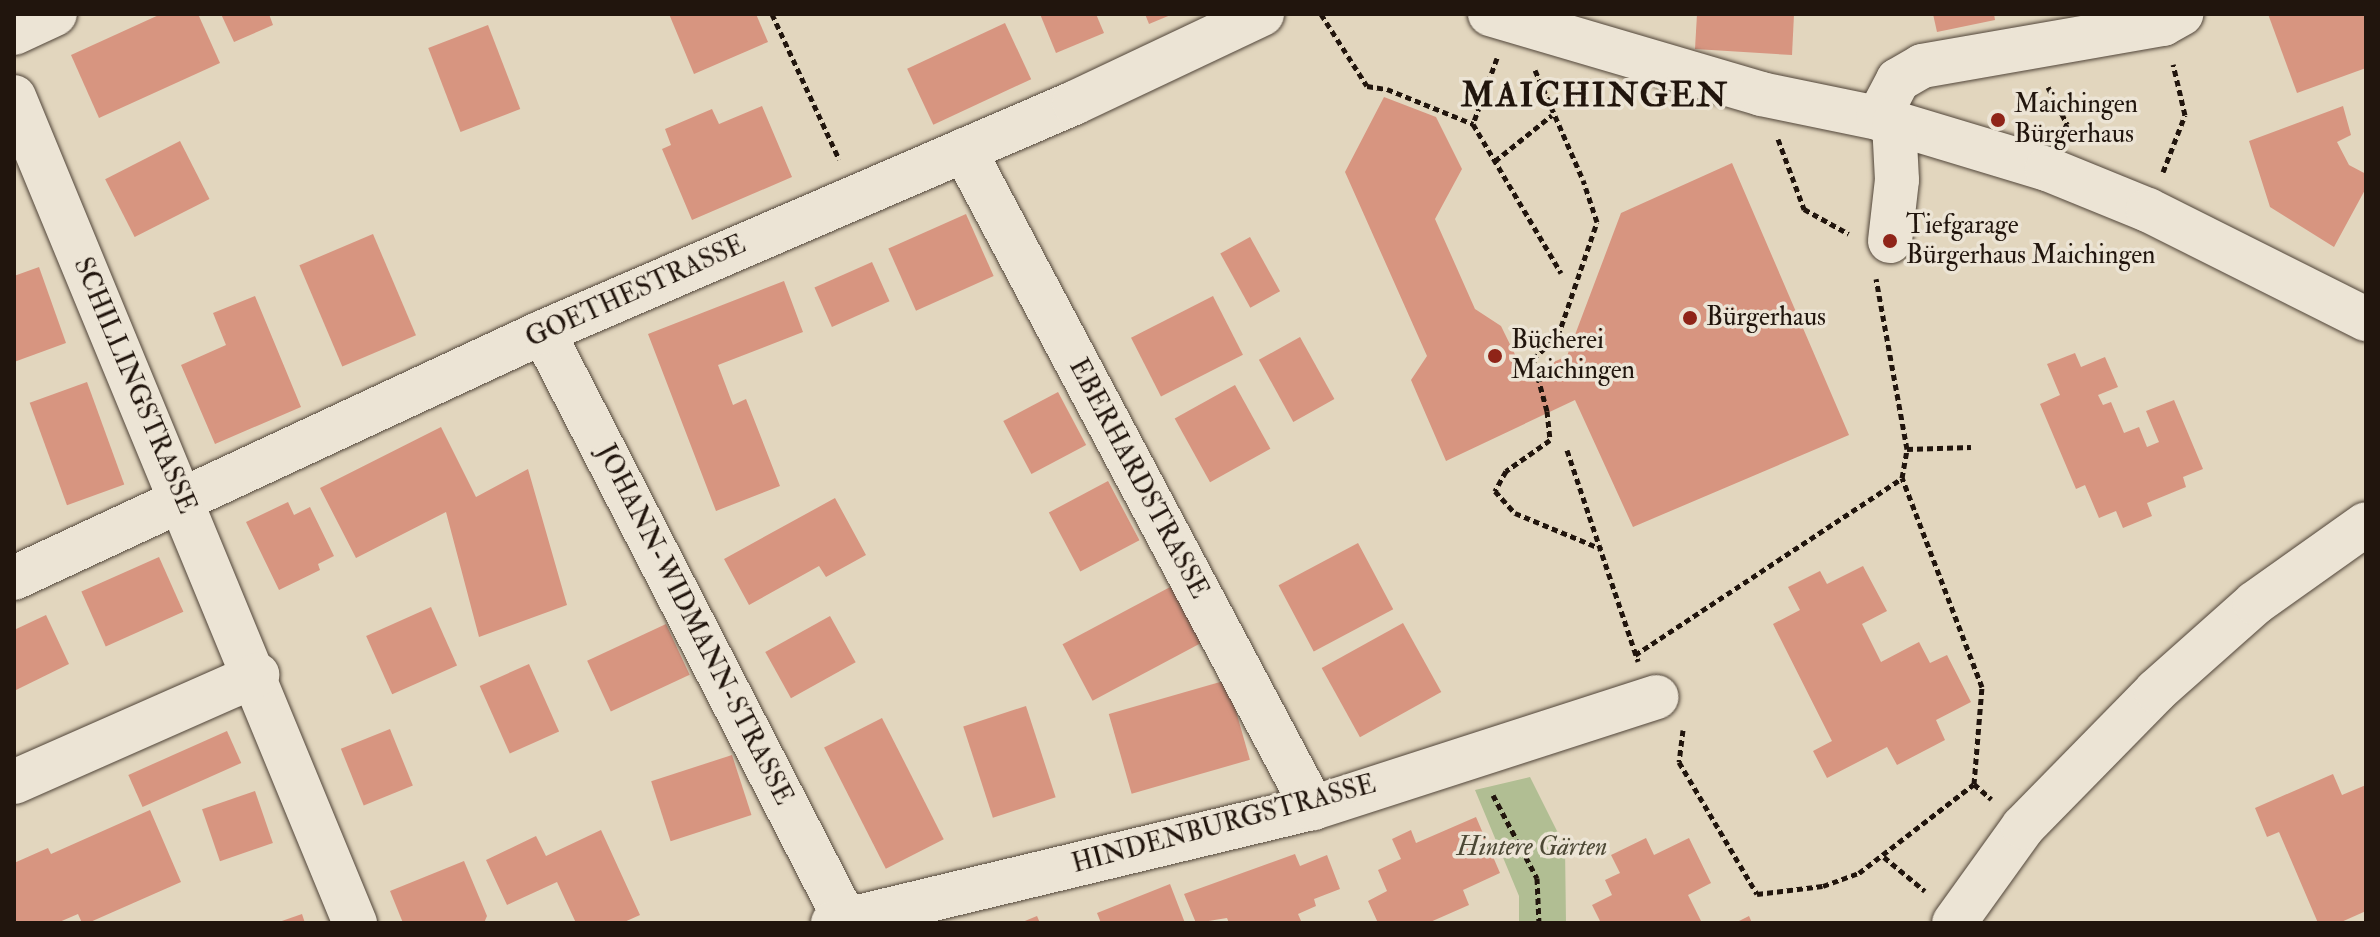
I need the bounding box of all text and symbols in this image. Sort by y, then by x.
district label: MAICHINGEN [1461,76,1729,116]
place label: Maichingen Bürgerhaus [2014,89,2138,150]
marker: Maichingen Bürgerhaus [1989,111,2007,129]
place label: Tiefgarage Bürgerhaus Maichingen [1906,210,2155,272]
street label: GOETHESTRASSE [521,229,751,355]
marker: Tiefgarage Bürgerhaus Maichingen [1881,232,1899,250]
street label: SCHILLINGSTRASSE [66,253,202,519]
place label: Bürgerhaus [1706,302,1826,334]
marker: Bürgerhaus [1681,309,1699,327]
place label: Bücherei Maichingen [1511,325,1635,386]
marker: Bücherei Maichingen [1486,347,1504,365]
street label: EBERHARDSTRASSE [1062,354,1214,604]
street label: JOHANN-WIDMANN-STRASSE [589,440,799,810]
street label: HINDENBURGSTRASSE [1069,769,1379,881]
park label: Hintere Gärten [1457,832,1607,864]

